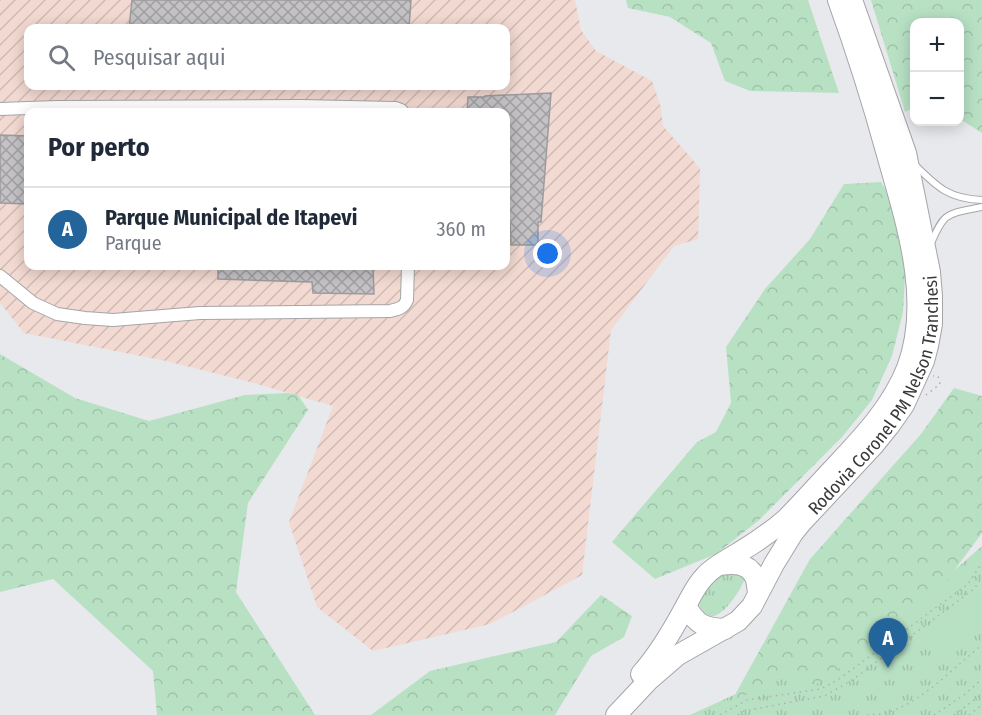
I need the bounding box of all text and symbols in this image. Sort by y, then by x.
map controls [910,18,964,126]
button: + [910,18,964,72]
search box [24,24,510,90]
icon: search [45,41,78,74]
text: Pesquisar aqui [93,44,225,71]
button: − [910,72,964,126]
text: Por perto [48,132,150,163]
text: Parque Municipal de Itapevi [105,204,357,231]
text: A [62,217,73,241]
text: 360 m [437,217,486,241]
text: Parque [105,231,162,255]
your location [533,239,562,268]
street label: Rodovia Coronel PM Nelson Tranchesi [804,275,943,519]
pin: A [868,618,908,668]

